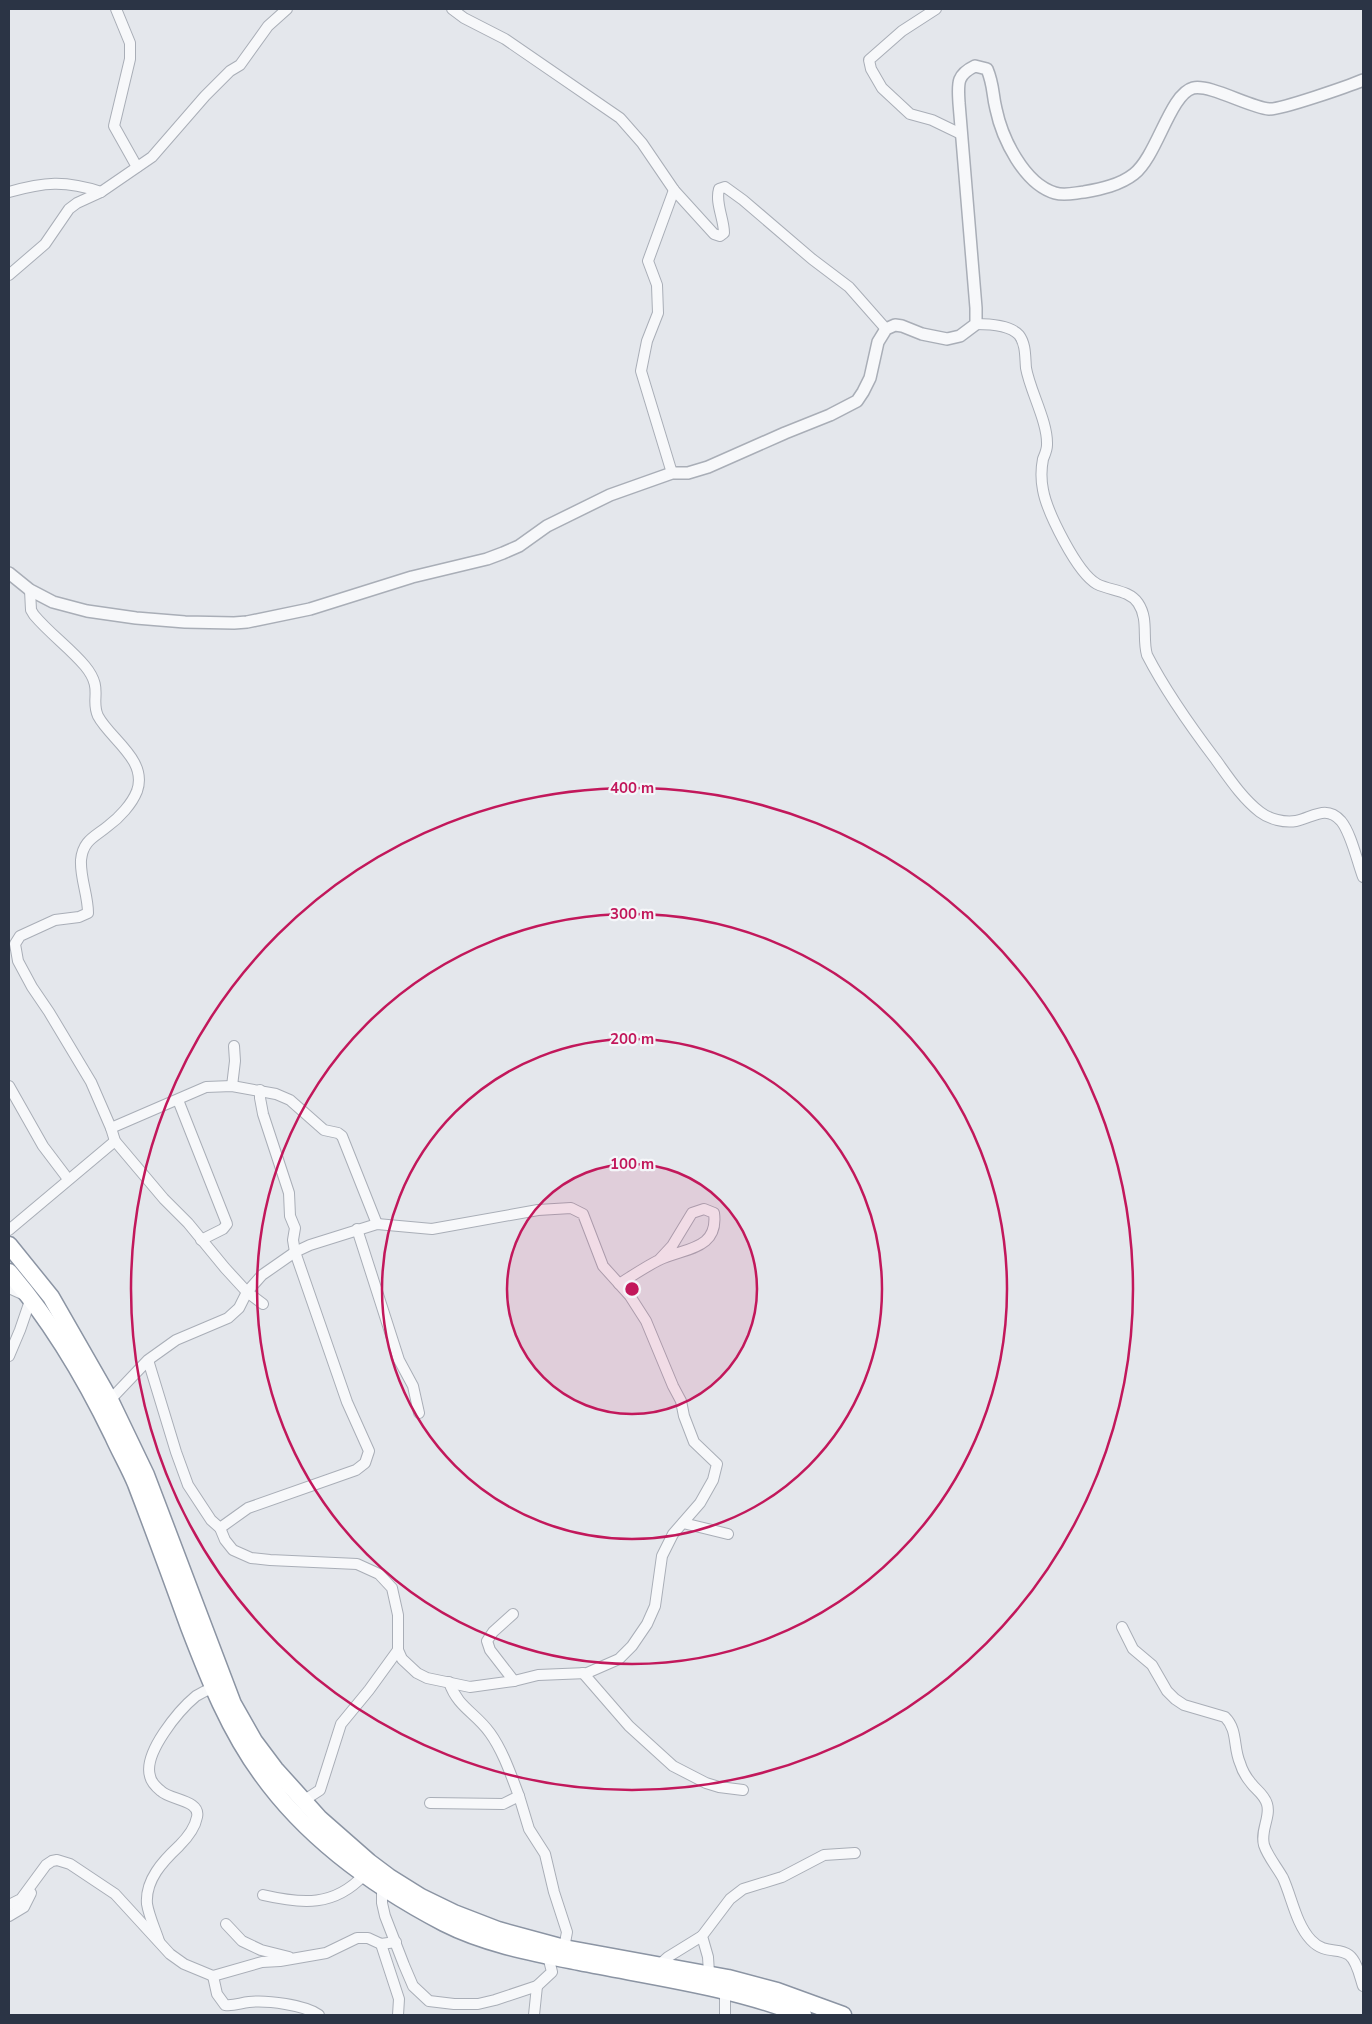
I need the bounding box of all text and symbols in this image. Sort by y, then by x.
text: 400 m [610,778,654,798]
text: 300 m [610,904,654,924]
text: 200 m [610,1029,654,1049]
text: 100 m [610,1154,654,1174]
centre of rings [623,1280,641,1298]

